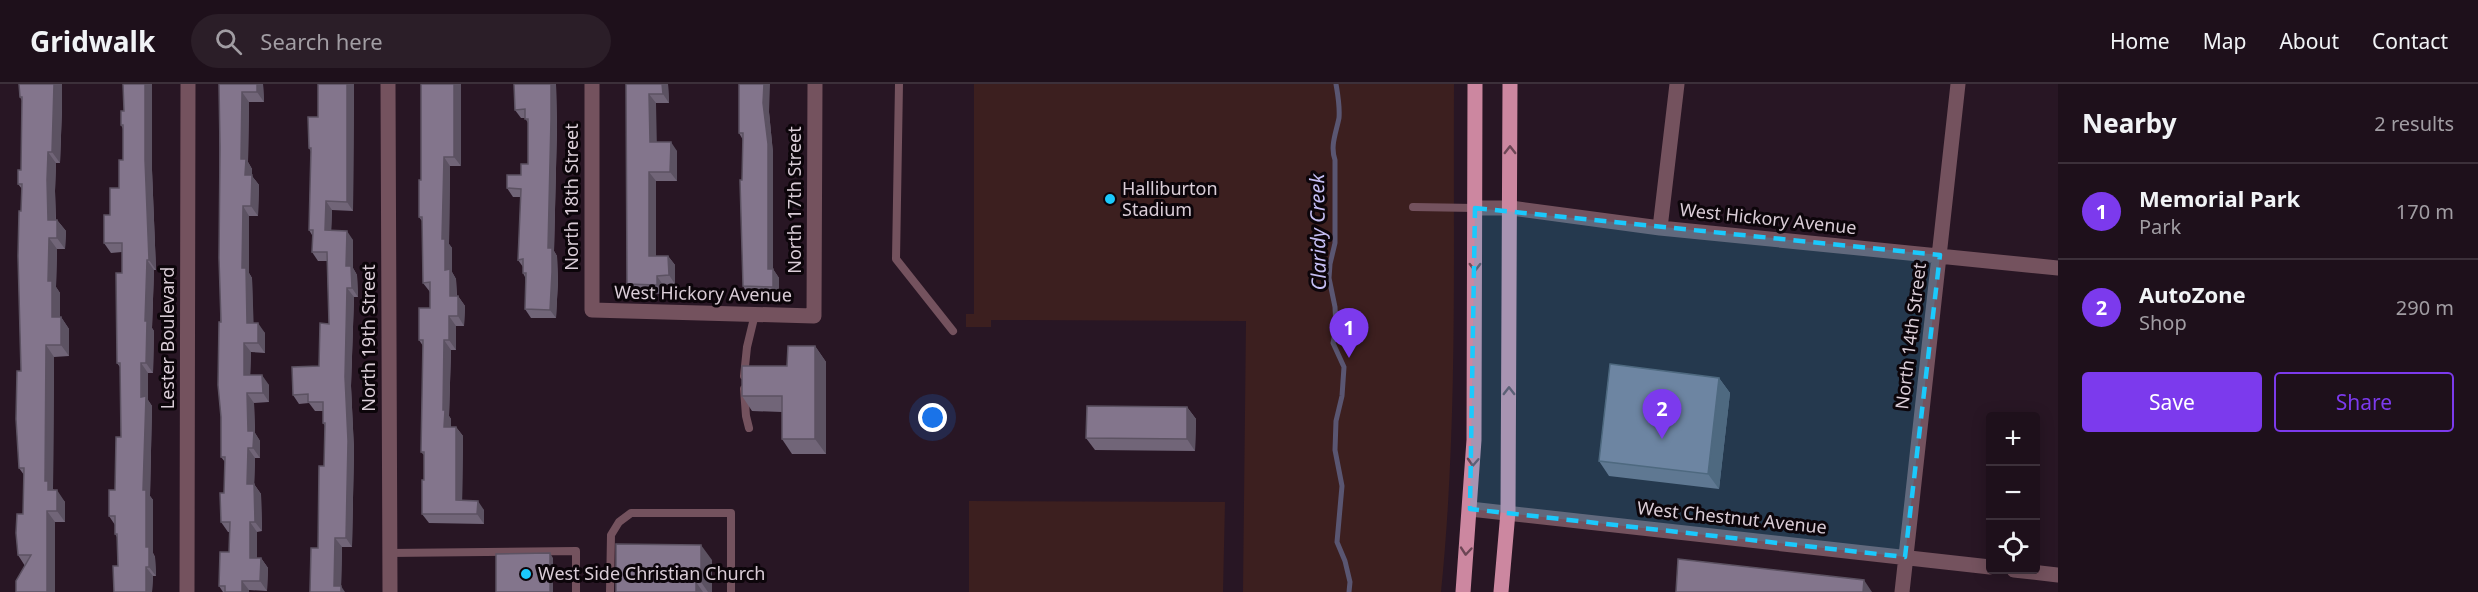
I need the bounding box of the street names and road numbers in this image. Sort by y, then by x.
street label: North 18th Street [559,123,583,271]
street label: North 17th Street [782,126,806,274]
street label: West Hickory Avenue [1678,197,1858,239]
street label: North 14th Street [1889,261,1931,411]
street label: North 19th Street [356,264,380,412]
street label: Lester Boulevard [155,267,179,409]
street label: West Hickory Avenue [614,279,792,307]
street label: West Chestnut Avenue [1636,495,1828,539]

